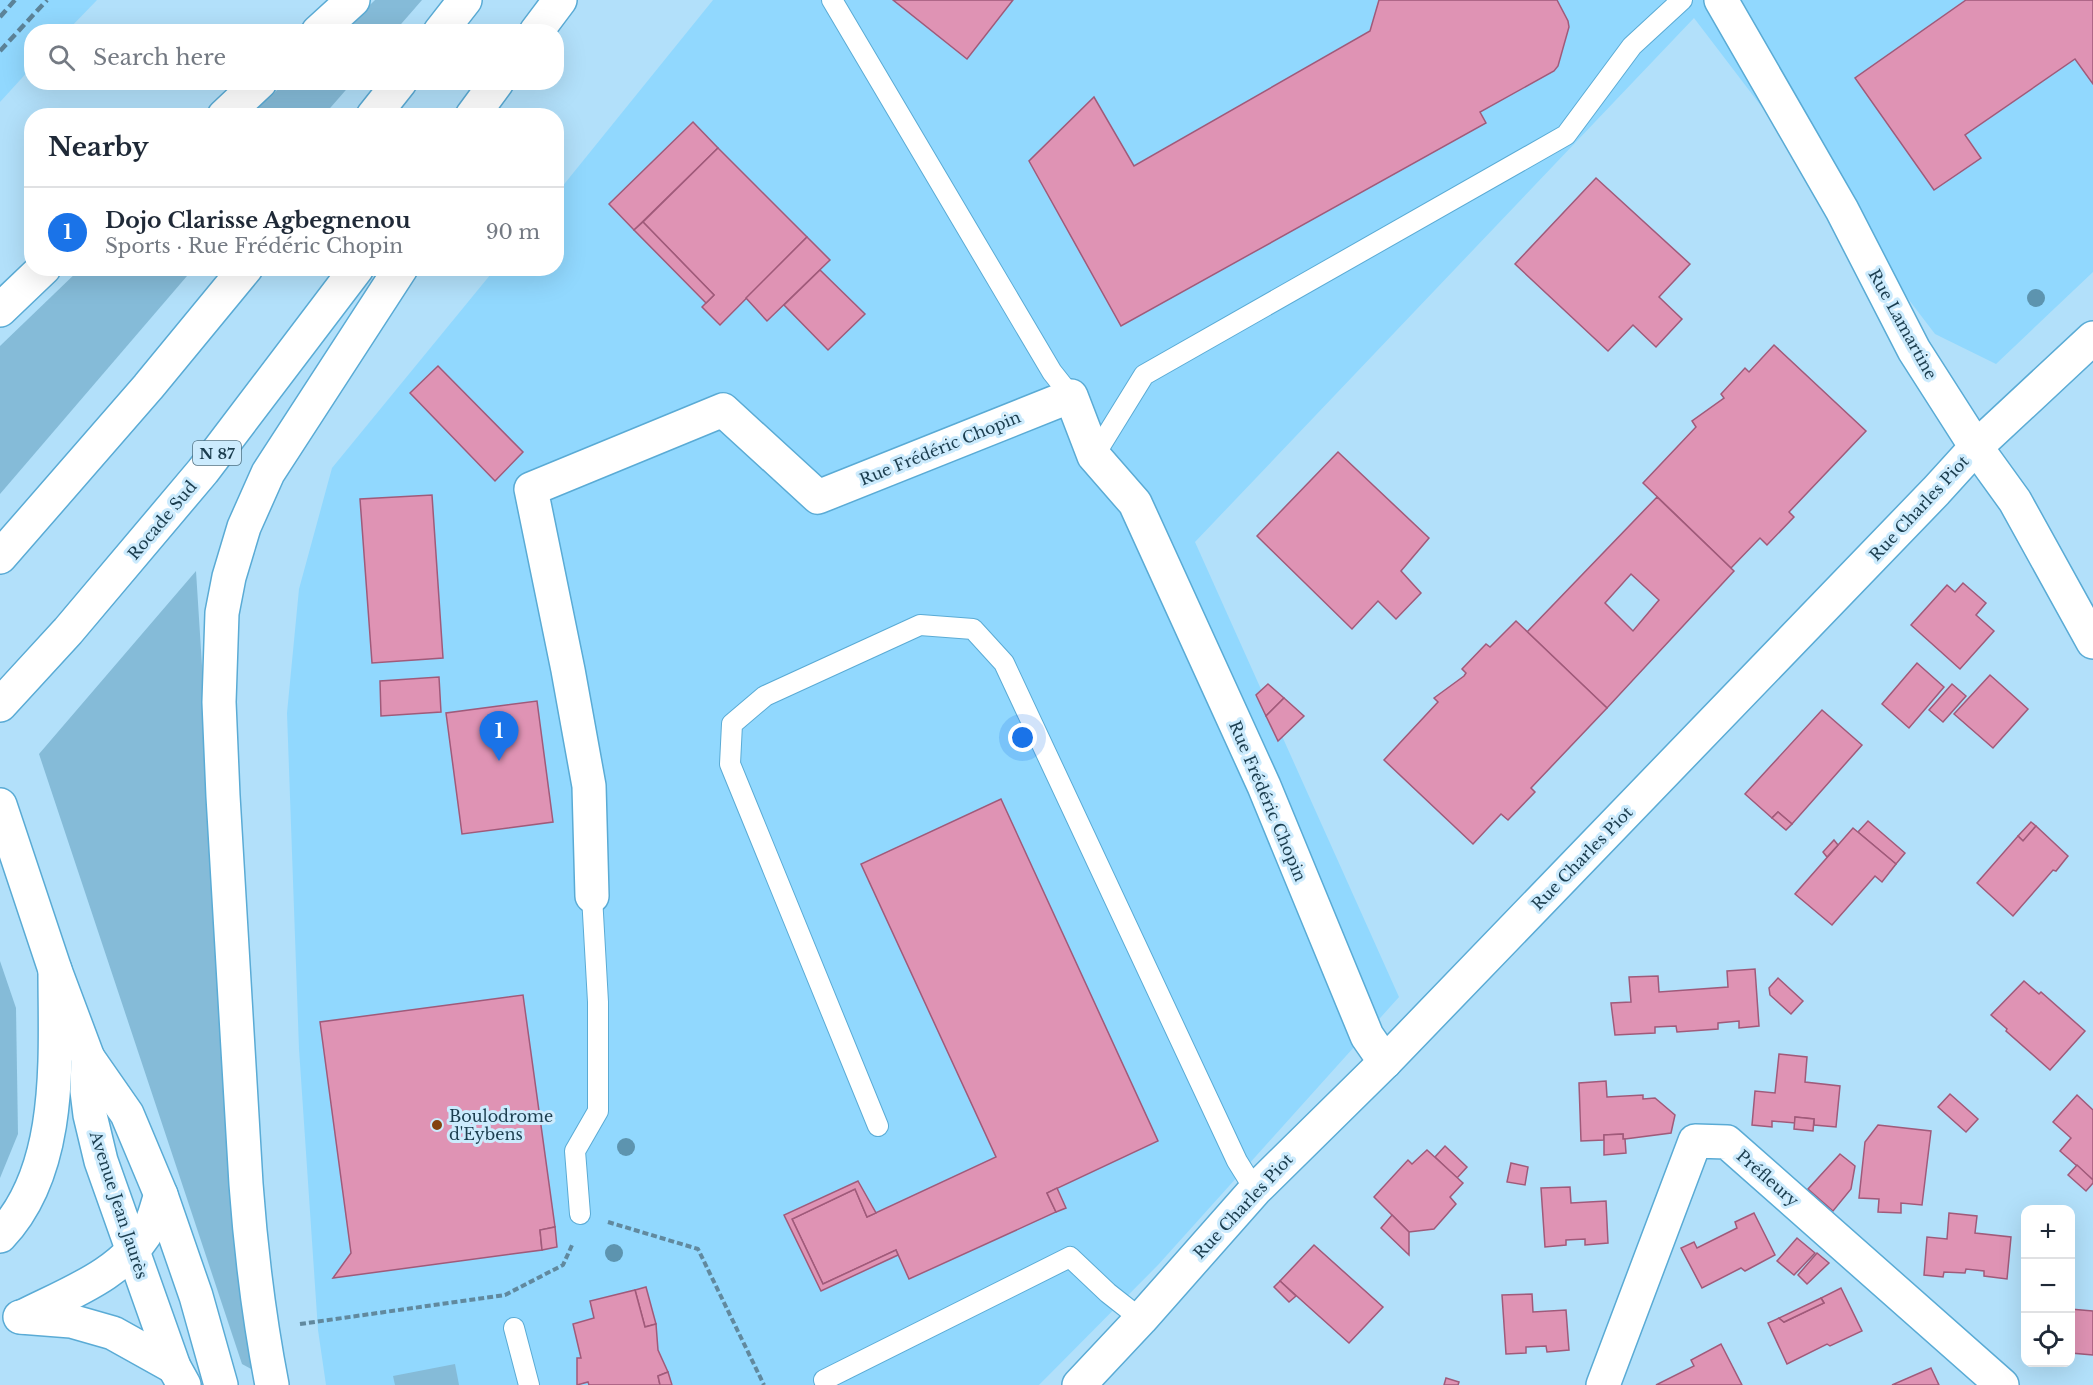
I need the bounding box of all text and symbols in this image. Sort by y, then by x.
search box [24,24,564,90]
icon: search [45,41,78,74]
text: Search here [93,44,226,71]
text: Nearby [48,131,149,163]
text: Dojo Clarisse Agbegnenou [105,207,411,234]
text: 1 [63,220,72,244]
text: 90 m [486,220,540,244]
text: Sports · Rue Frédéric Chopin [105,234,403,258]
street label: Rue Lamartine [1864,265,1942,383]
street label: Rue Frédéric Chopin [856,406,1024,490]
road number: N 87 [193,441,241,465]
street label: Rue Charles Piot [1865,451,1973,565]
street label: Rocade Sud [123,476,201,563]
pin: 1 [480,712,518,761]
street label: Rue Frédéric Chopin [1225,718,1311,884]
your location [1008,723,1037,752]
street label: Rue Charles Piot [1527,802,1637,914]
place label: Boulodrome d'Eybens [449,1106,553,1144]
marker: Boulodrome d'Eybens [430,1118,444,1132]
street label: Avenue Jean Jaurès [85,1128,152,1281]
street label: Préfleury [1733,1145,1804,1211]
street label: Rue Charles Piot [1189,1149,1297,1263]
map controls [2021,1205,2075,1367]
button: + [2021,1205,2075,1259]
button: − [2021,1259,2075,1313]
button: locate [2021,1313,2075,1367]

